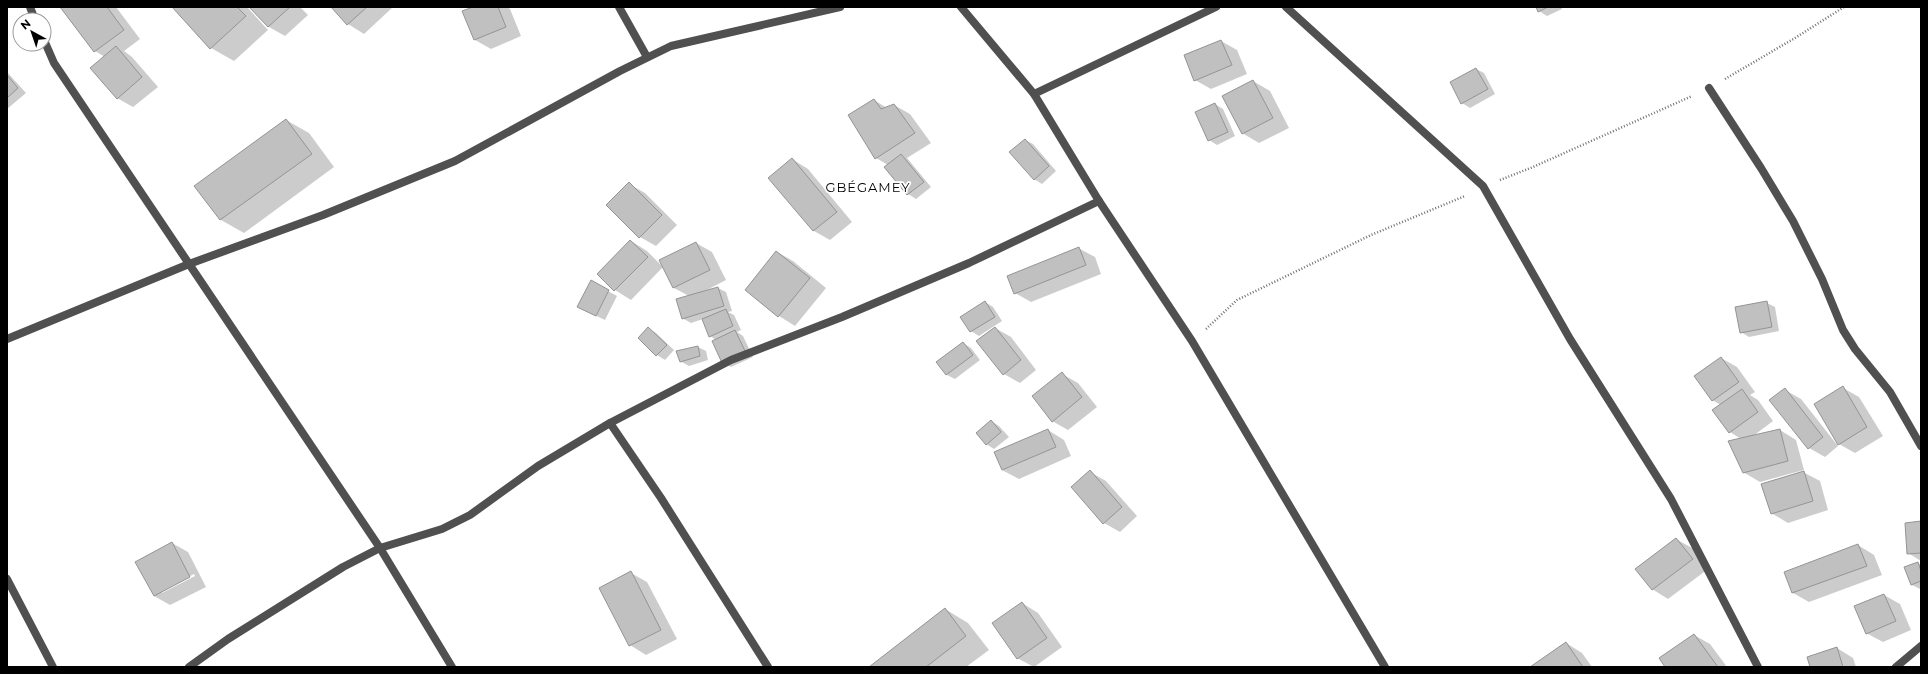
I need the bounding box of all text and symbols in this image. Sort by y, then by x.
north arrow [12,12,52,52]
text: N [18,16,33,33]
district label: GBÉGAMEY [825,179,911,195]

